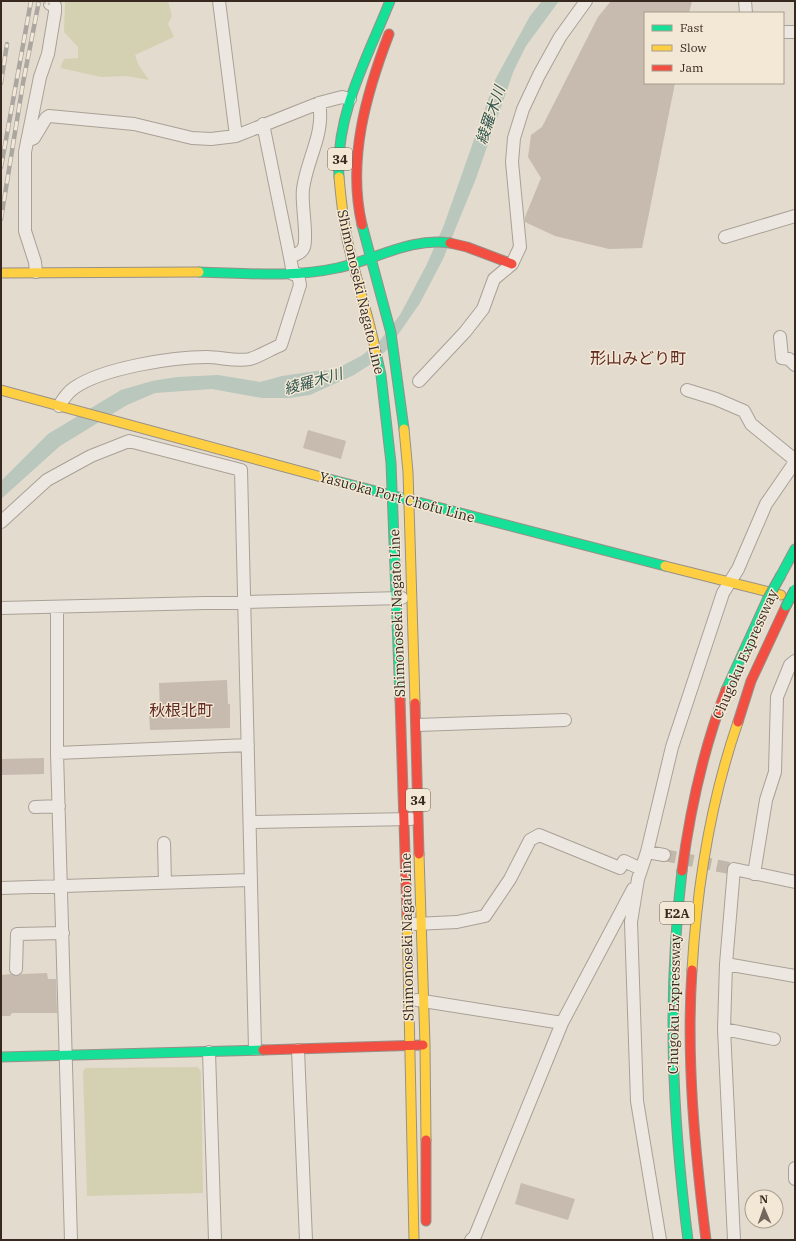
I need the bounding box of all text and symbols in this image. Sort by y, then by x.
legend [644,12,784,84]
text: Fast [680,20,704,35]
text: Slow [680,40,707,55]
text: Jam [680,60,704,75]
water label: 綾羅木川 [471,82,509,146]
road number: 34 [328,148,352,170]
street label: Shimonoseki Nagato Line [333,208,389,376]
district label: 形山みどり町 [590,348,686,368]
water label: 綾羅木川 [282,363,346,398]
street label: Yasuoka Port Chofu Line [317,468,477,526]
street label: Shimonoseki Nagato Line [385,529,409,697]
street label: Chugoku Expressway [708,586,782,722]
district label: 秋根北町 [149,700,213,720]
road number: 34 [406,789,430,811]
street label: Shimonoseki Nagato Line [397,853,417,1021]
road number: E2A [660,902,694,924]
street label: Chugoku Expressway [664,933,684,1074]
north arrow [744,1189,784,1229]
text: N [759,1192,769,1206]

